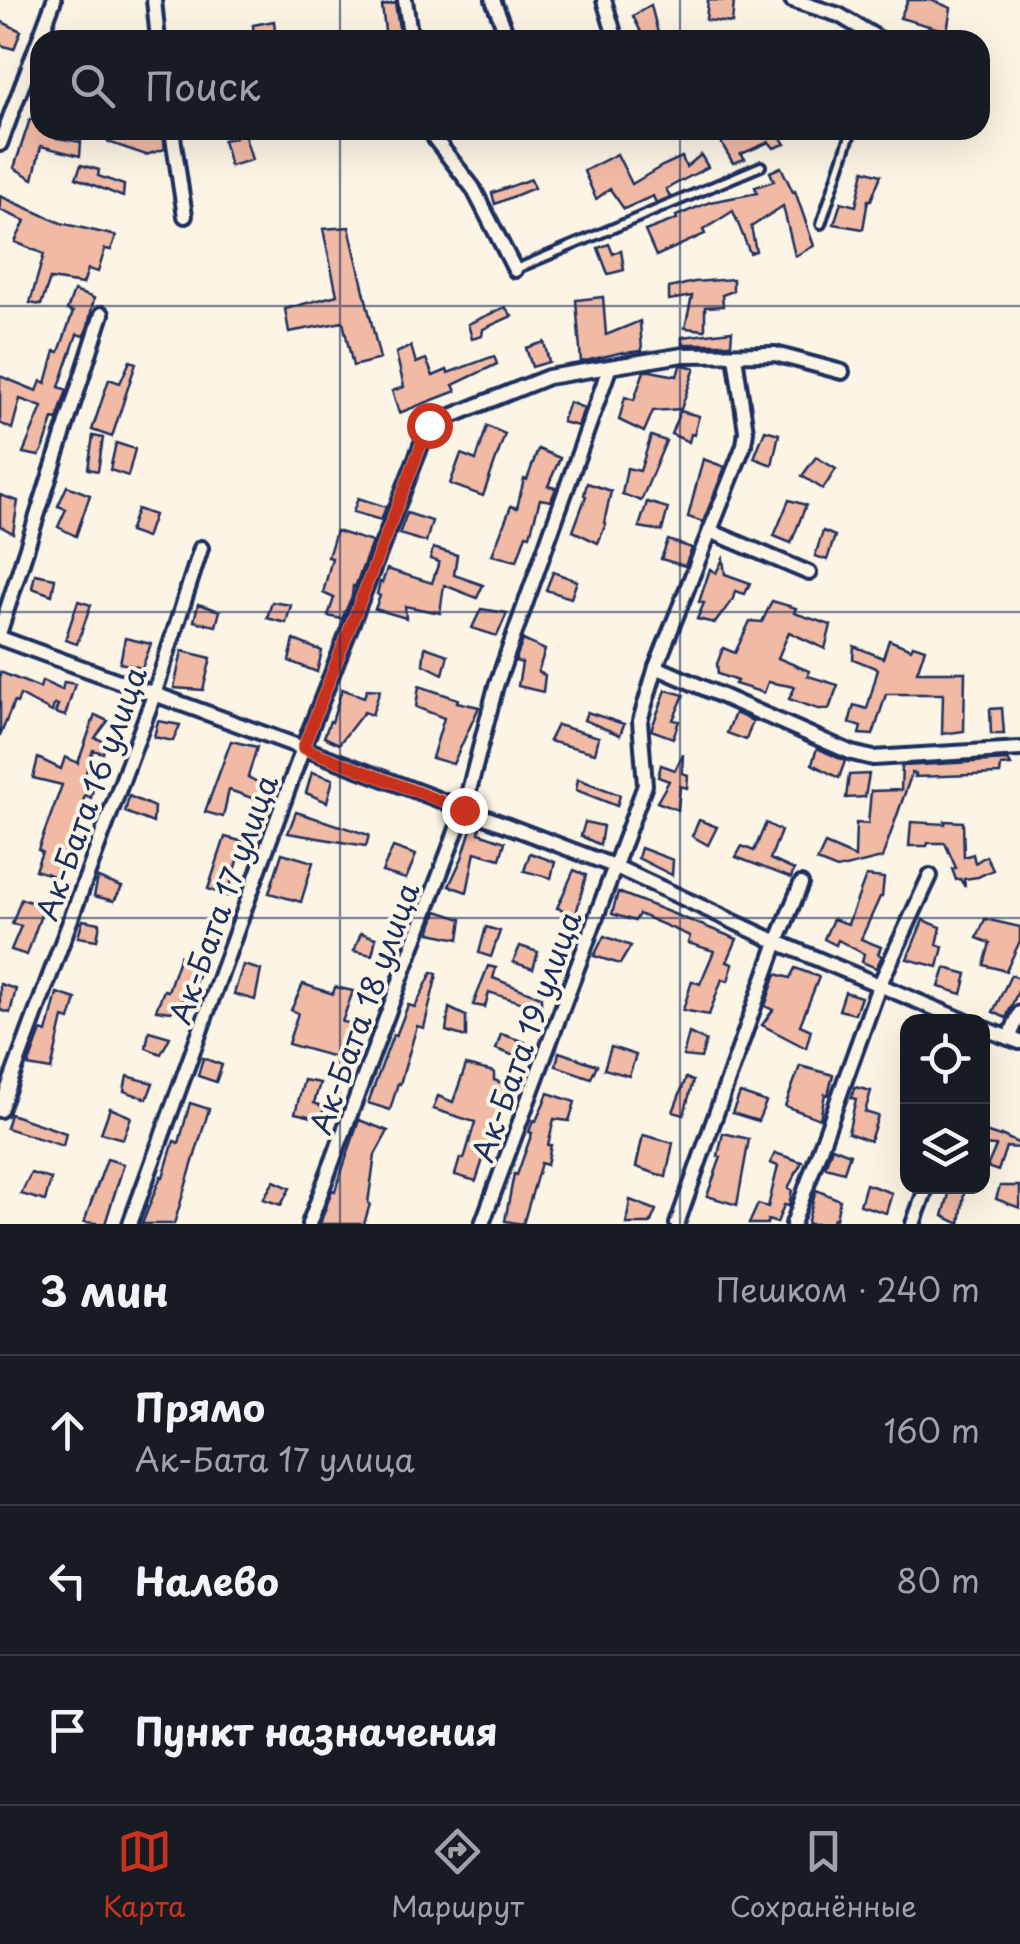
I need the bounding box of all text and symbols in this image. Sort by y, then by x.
search box [30,30,990,140]
text: Поиск [145,57,260,114]
icon: search [65,58,120,113]
route start [407,403,453,449]
street label: Ак-Бата 16 улица [23,660,157,926]
street label: Ак-Бата 17 улица [156,768,288,1030]
route end [442,788,488,834]
street label: Ак-Бата 18 улица [297,876,429,1140]
street label: Ак-Бата 19 улица [459,904,591,1168]
map controls [900,1014,990,1194]
button: locate [900,1014,990,1104]
button: layers [900,1104,990,1194]
text: 3 мин [40,1258,169,1321]
text: Пешком · 240 m [716,1265,980,1313]
text: Прямо [135,1378,265,1435]
icon: ahead [40,1403,95,1458]
text: 160 m [884,1406,980,1454]
text: Ак-Бата 17 улица [135,1435,415,1483]
text: Налево [135,1552,279,1609]
icon: left [40,1553,95,1608]
text: 80 m [896,1556,980,1604]
text: Пункт назначения [135,1702,498,1759]
icon: arrive [40,1703,95,1758]
tab: Карта [103,1824,185,1927]
tab: Маршрут [391,1824,524,1927]
tab: Сохранённые [730,1824,917,1927]

